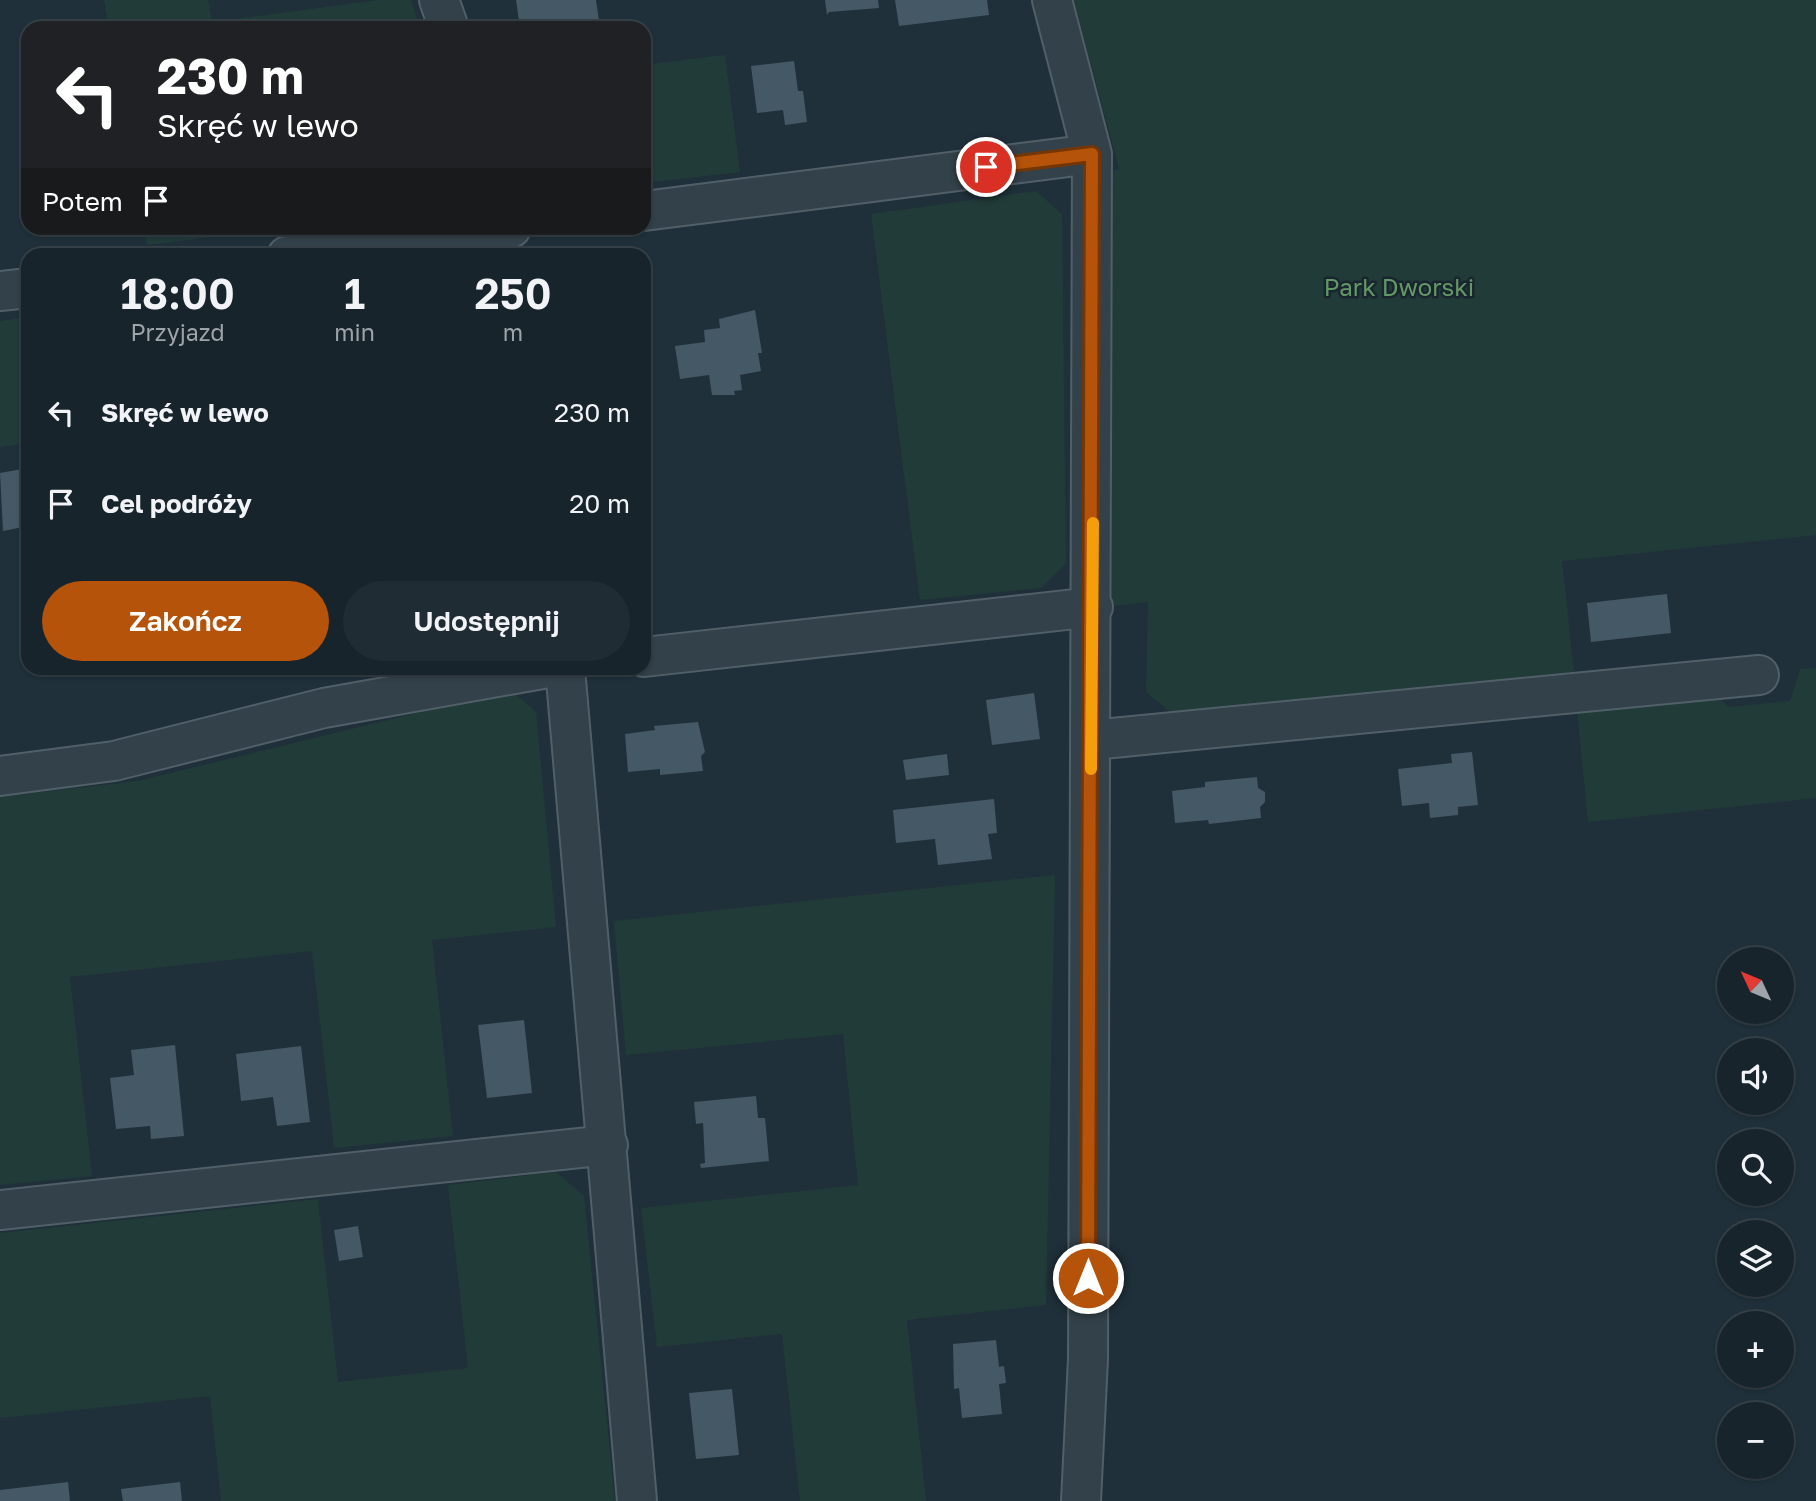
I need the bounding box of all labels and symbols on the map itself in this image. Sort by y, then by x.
pin [956,137,1016,197]
park label: Park Dworski [1324,272,1474,301]
north arrow [1717,947,1794,1024]
position arrow [1051,1241,1125,1315]

